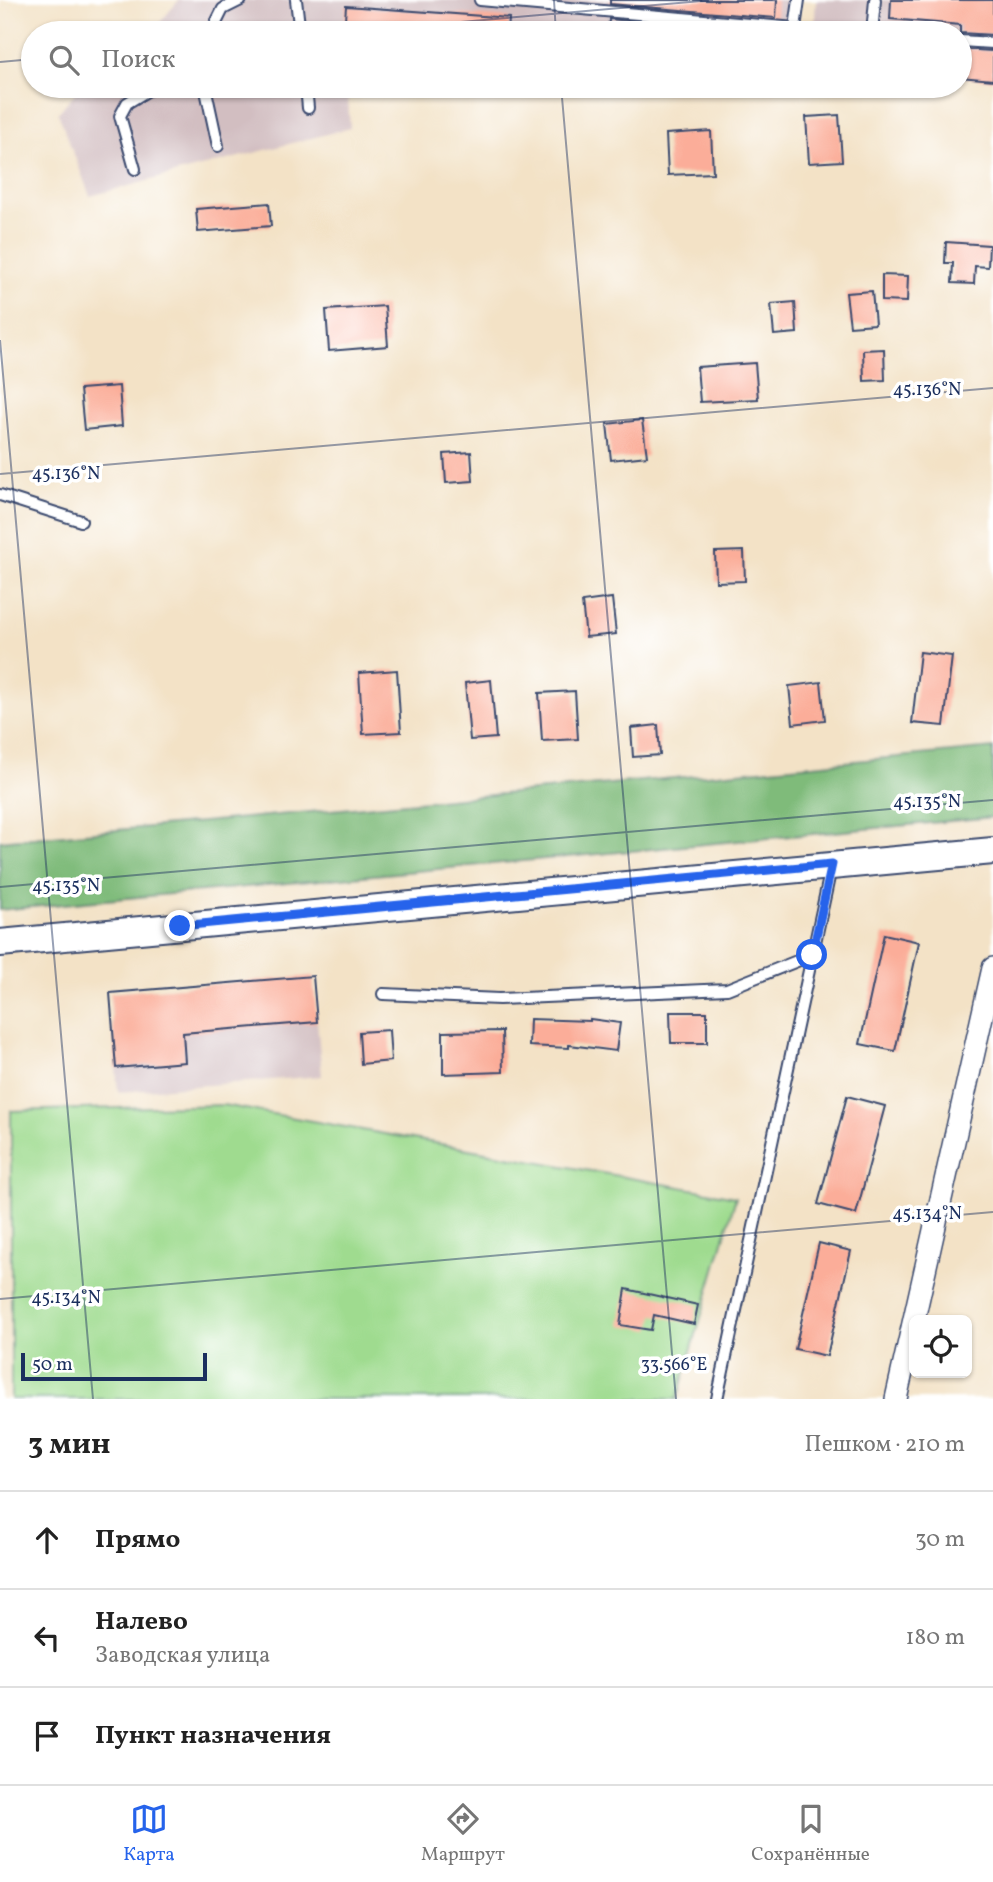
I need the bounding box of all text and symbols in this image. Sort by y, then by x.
search box [21,21,972,98]
icon: search [45,41,83,79]
text: Поиск [101,42,175,78]
text: 45.136°N [893,378,961,403]
text: 45.136°N [32,462,100,487]
text: 45.135°N [893,790,961,815]
text: 45.135°N [32,874,100,899]
route end [164,910,195,941]
route start [796,939,827,970]
text: 45.134°N [892,1202,962,1227]
text: 45.134°N [31,1286,101,1311]
map controls [909,1315,972,1378]
button: locate [909,1315,972,1378]
scale bar [21,1350,206,1382]
text: 50 m [32,1352,73,1378]
text: 33.566°E [641,1353,708,1378]
text: 3 мин [28,1424,111,1466]
text: Пешком · 210 m [805,1429,965,1461]
icon: ahead [28,1521,66,1559]
text: Прямо [95,1522,180,1558]
text: 30 m [915,1524,965,1556]
text: Налево [95,1604,188,1640]
icon: left [28,1619,66,1657]
text: 180 m [906,1622,965,1654]
text: Заводская улица [95,1640,270,1672]
icon: arrive [28,1717,66,1755]
text: Пункт назначения [95,1718,331,1754]
tab: Карта [123,1800,175,1868]
tab: Маршрут [421,1800,505,1868]
tab: Сохранённые [751,1800,870,1868]

